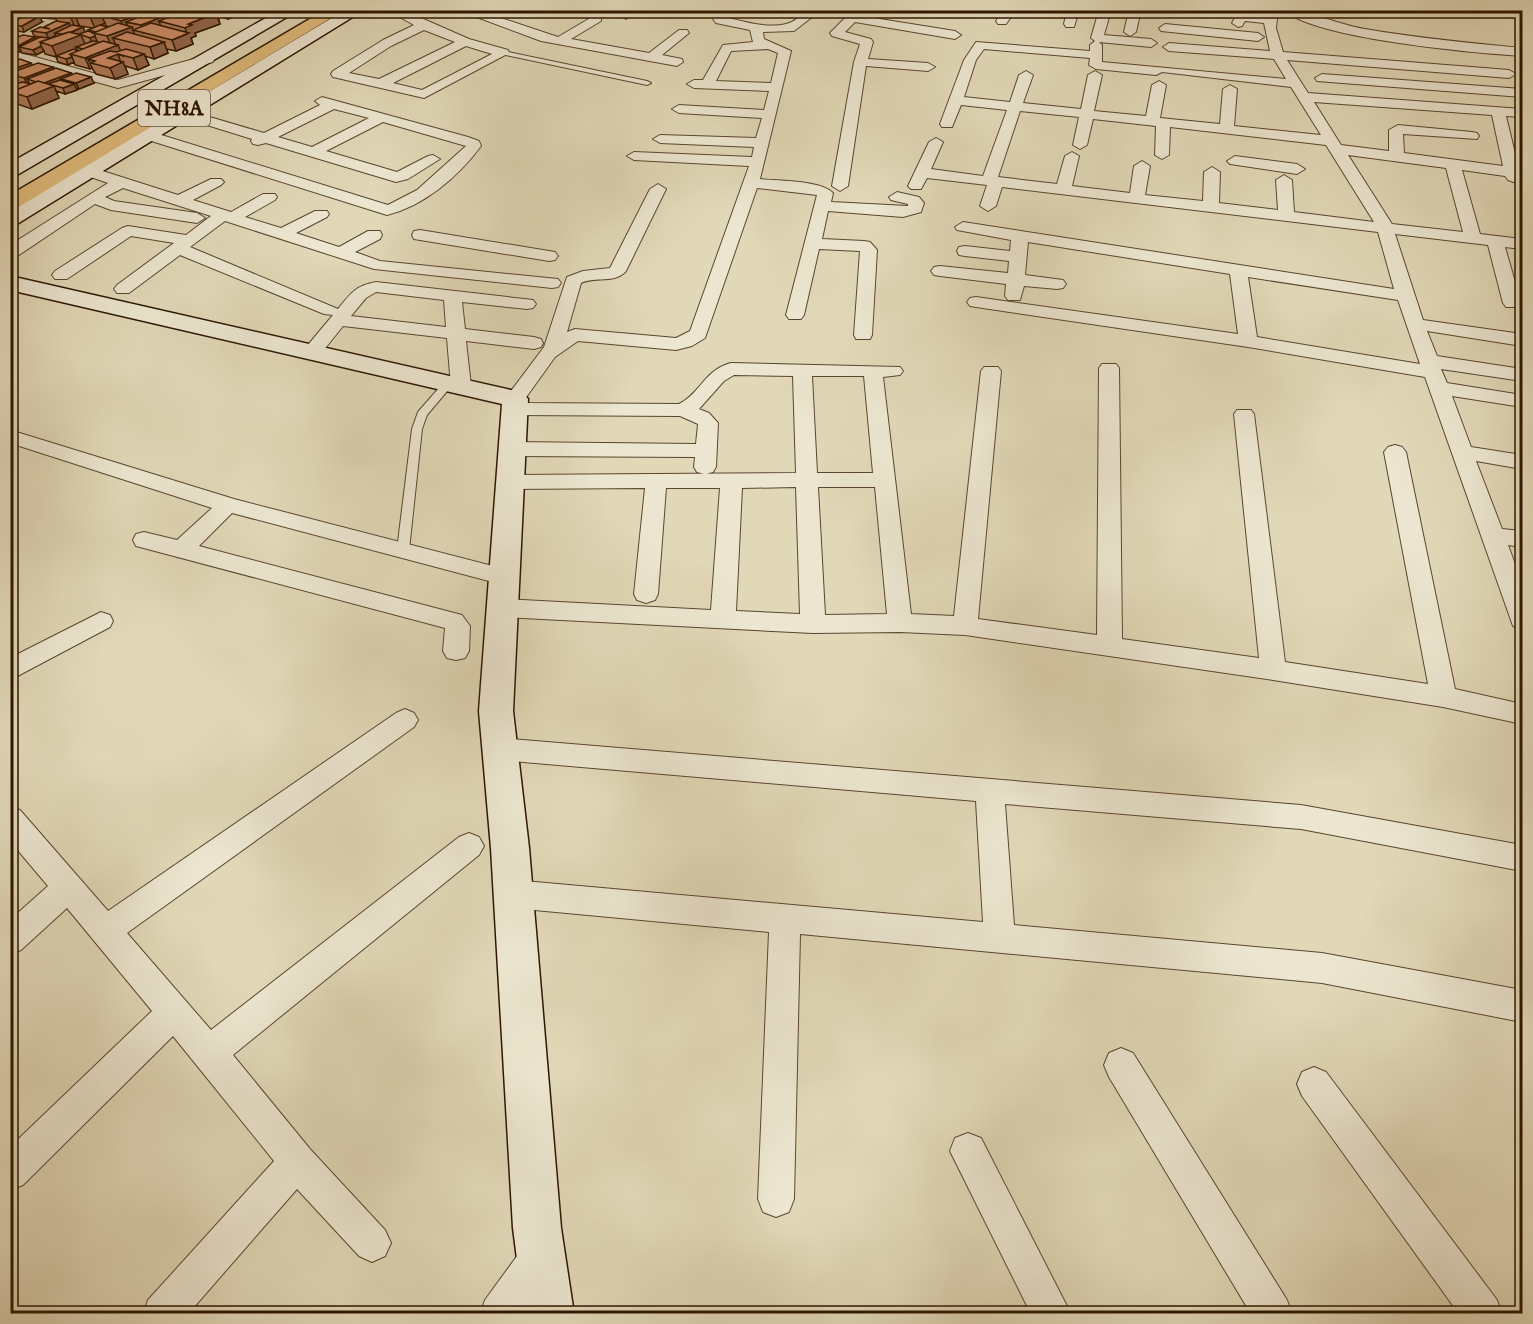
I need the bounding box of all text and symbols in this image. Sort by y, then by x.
road number: NH8A [138,90,210,126]

